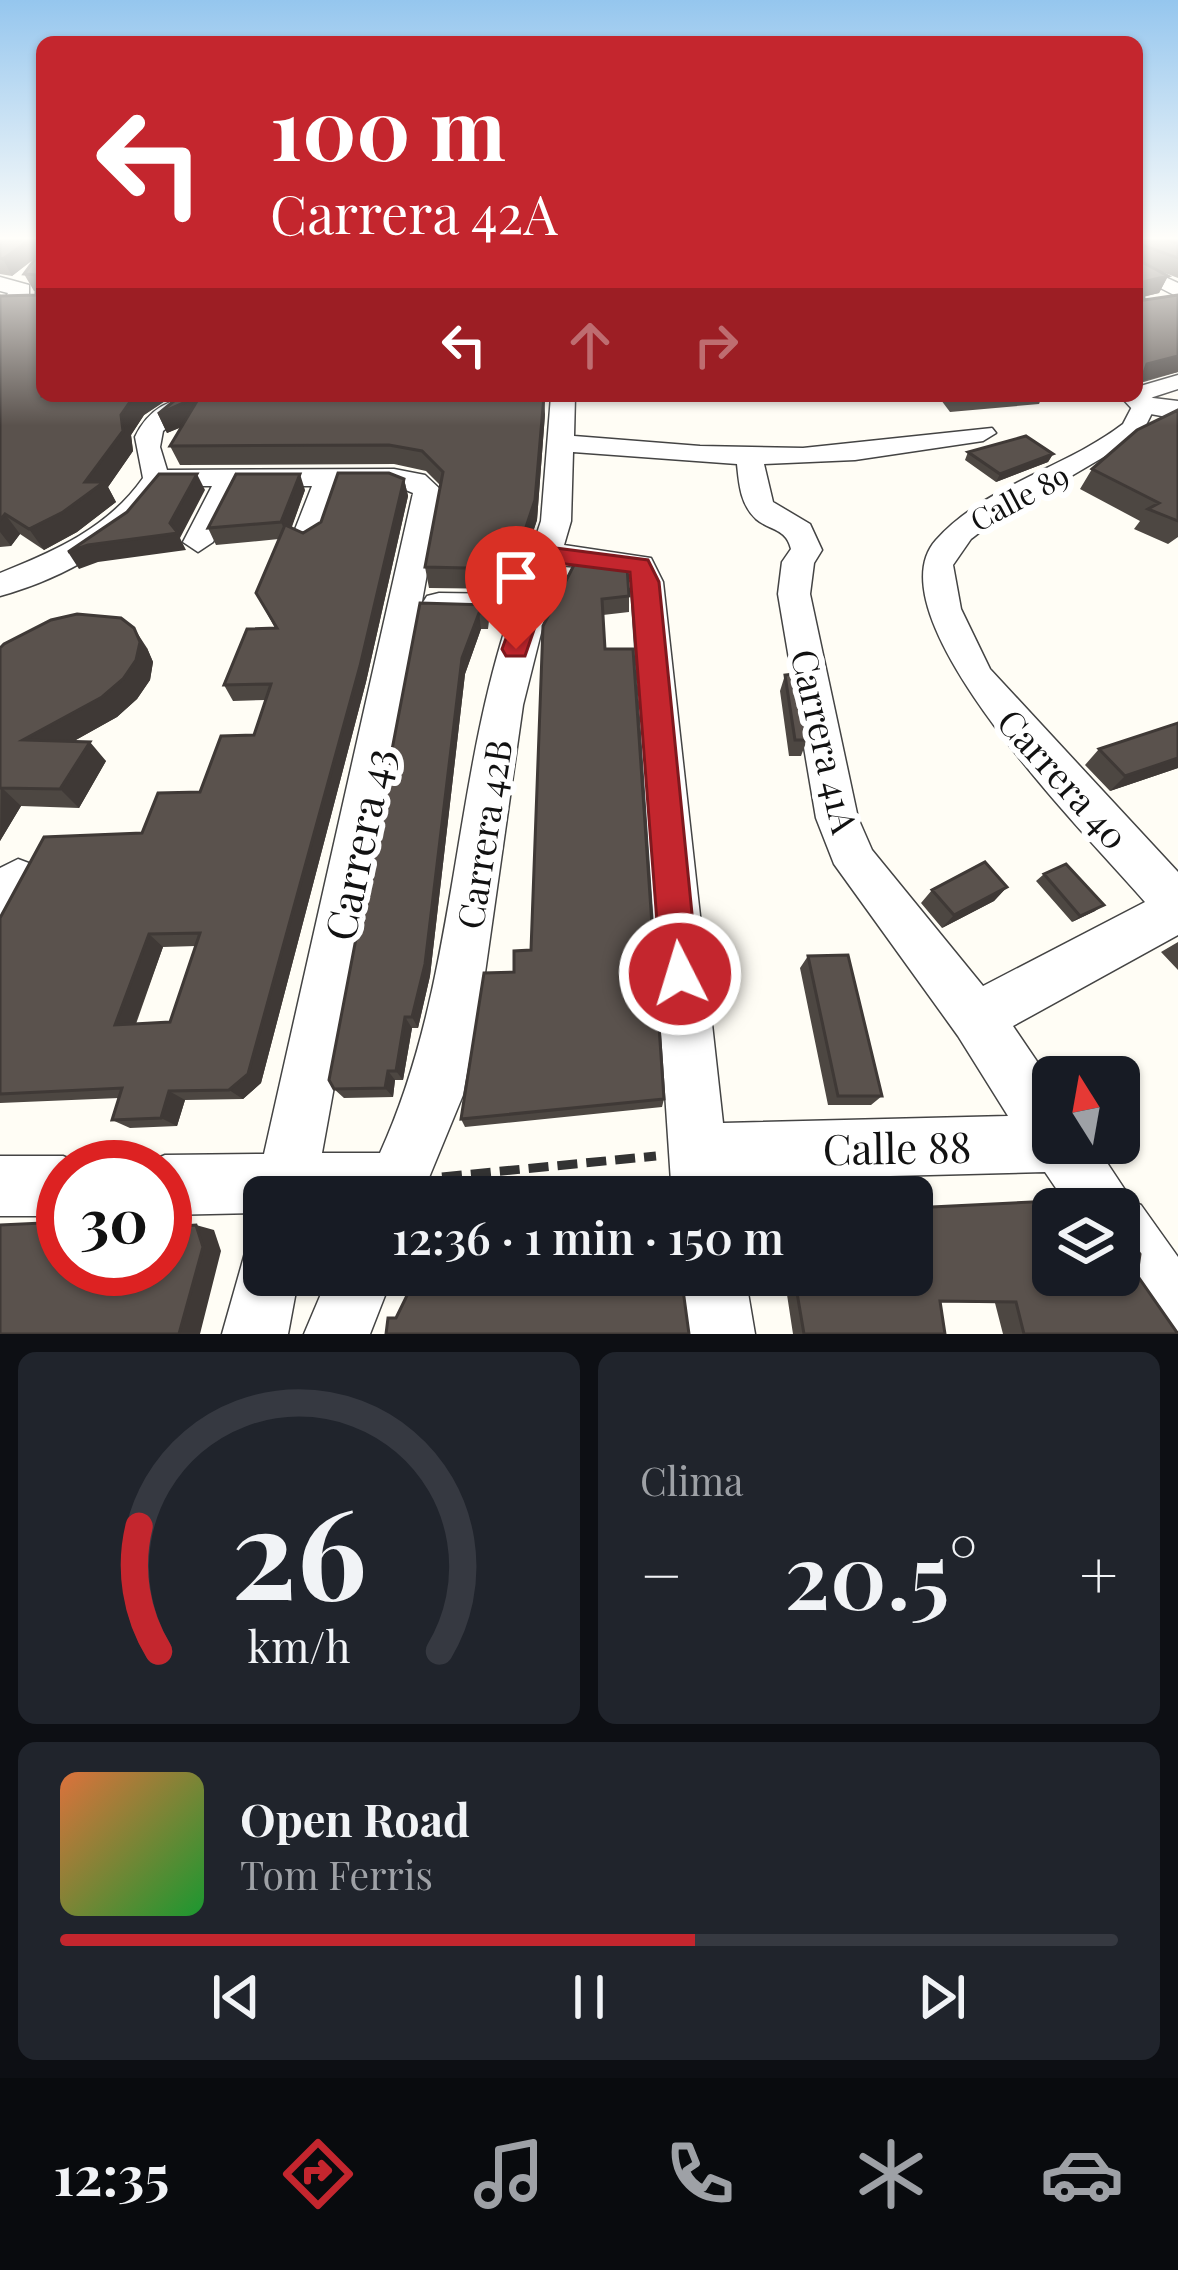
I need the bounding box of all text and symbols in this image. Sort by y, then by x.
text: 100 m [270,70,506,182]
icon: left [72,84,228,240]
text: Carrera 42A [270,177,557,249]
icon: left [431,312,497,378]
icon: ahead [557,312,623,378]
icon: right [683,312,749,378]
street label: Calle 89 [963,454,1075,540]
pin [465,526,567,649]
icon: arrive [483,544,549,610]
street label: Carrera 41A [782,644,871,838]
street label: Carrera 40 [988,698,1140,858]
street label: Carrera 42B [444,736,522,932]
street label: Carrera 43 [310,743,406,945]
position arrow [617,911,743,1037]
north arrow [1032,1056,1140,1164]
map controls [1032,1056,1140,1296]
street label: Calle 88 [822,1118,972,1176]
speed limit sign: 30 [36,1140,192,1296]
button: layers [1032,1188,1140,1296]
text: 12:36 · 1 min · 150 m [392,1206,784,1266]
text: Clima [640,1454,743,1506]
text: 26 [231,1465,367,1631]
text: 20.5° [784,1513,978,1633]
text: − [640,1529,683,1617]
text: + [1079,1529,1118,1617]
text: km/h [248,1617,350,1674]
text: Open Road [240,1788,470,1848]
text: Tom Ferris [240,1848,433,1900]
icon: previous [203,1964,269,2030]
icon: pause [556,1964,622,2030]
icon: next [909,1964,975,2030]
icon: directions [276,2132,360,2216]
icon: music [467,2132,551,2216]
icon: phone [658,2132,742,2216]
icon: climate [849,2132,933,2216]
icon: car [1040,2132,1124,2216]
text: 12:35 [54,2138,169,2210]

